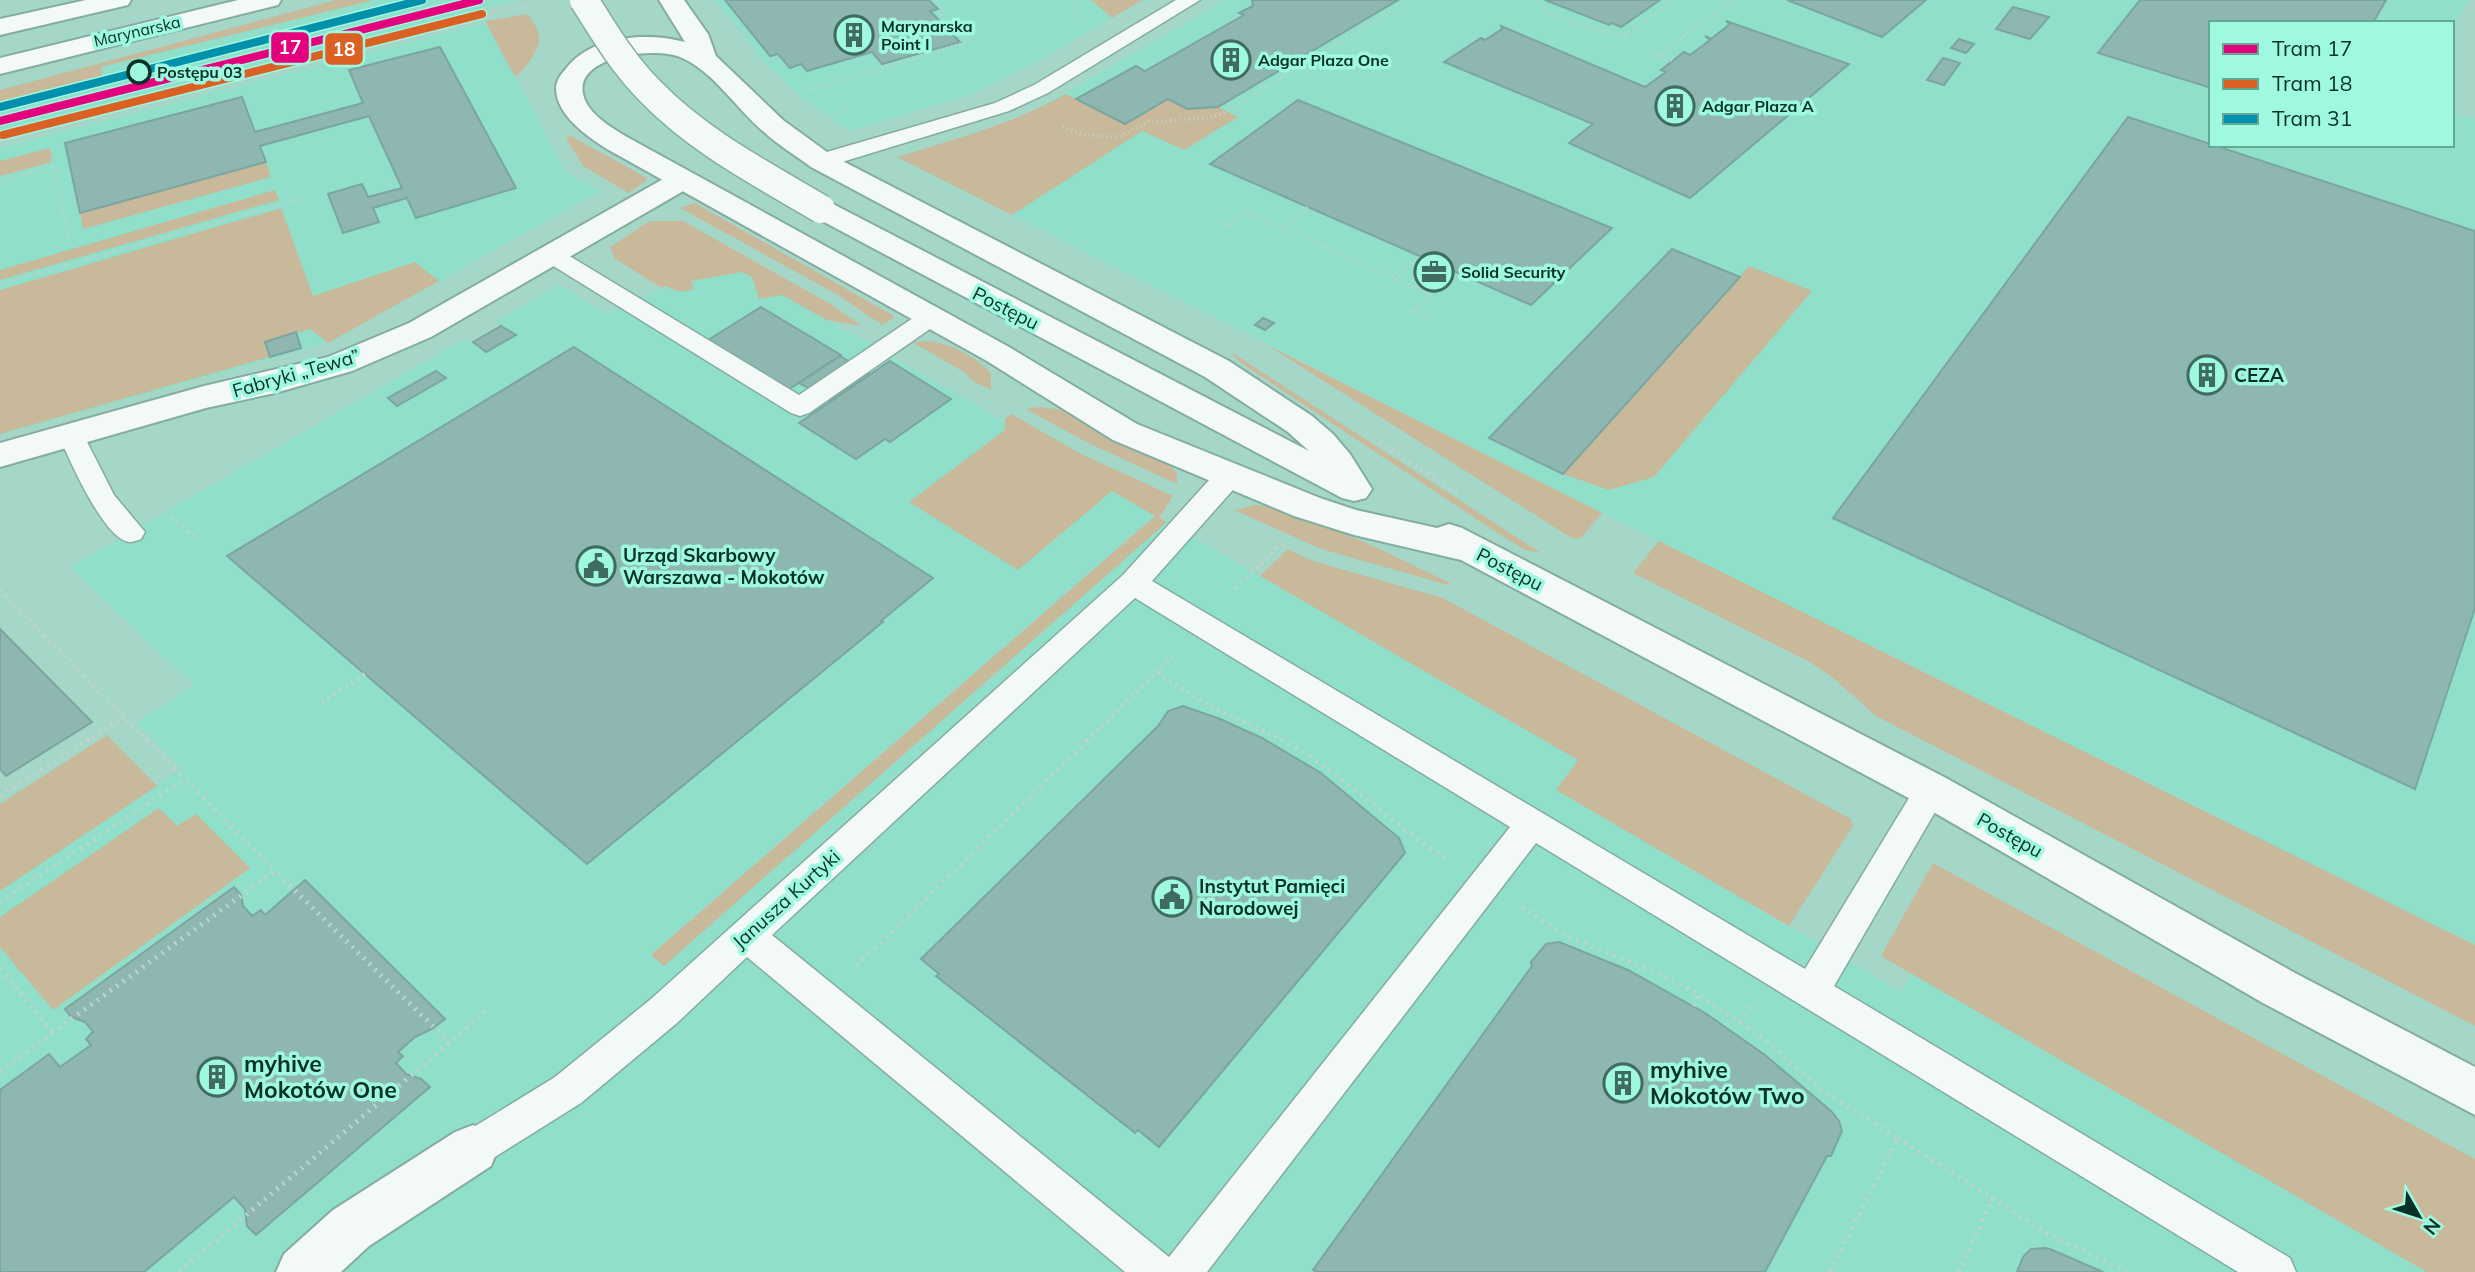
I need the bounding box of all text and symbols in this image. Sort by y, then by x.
street label: Marynarska [92,11,182,51]
building icon: Marynarska Point I [833,14,875,56]
place label: Marynarska Point I [881,16,973,54]
legend [2209,21,2454,147]
line badge: 17 [270,31,310,64]
line badge: 18 [324,32,364,66]
text: 17 [279,35,301,59]
text: Tram 17 [2272,35,2352,61]
text: 18 [333,37,355,61]
building icon: Adgar Plaza One [1210,39,1252,81]
place label: Adgar Plaza One [1258,50,1389,70]
marker: Postępu 03 [127,60,151,84]
place label: Postępu 03 [157,62,242,82]
text: Tram 18 [2272,70,2352,96]
building icon: Adgar Plaza A [1654,85,1696,127]
place label: Adgar Plaza A [1702,96,1814,116]
text: Tram 31 [2272,105,2352,131]
office icon: Solid Security [1413,251,1455,293]
place label: Solid Security [1461,262,1566,282]
street label: Postępu [969,281,1043,335]
street label: Fabryki „Tewa” [230,343,362,403]
building icon: CEZA [2186,354,2228,396]
place label: CEZA [2234,363,2285,387]
street label: Postępu [1473,542,1547,596]
place label: Urząd Skarbowy Warszawa - Mokotów [623,543,825,589]
public building icon: Urząd Skarbowy Warszawa - Mokotów [575,545,617,587]
street label: Postępu [1973,807,2047,863]
street label: Janusza Kurtyki [727,844,845,954]
place label: Instytut Pamięci Narodowej [1199,874,1345,920]
public building icon: Instytut Pamięci Narodowej [1151,876,1193,918]
place label: myhive Mokotów One [244,1049,397,1104]
place label: myhive Mokotów Two [1650,1055,1805,1110]
building icon: myhive Mokotów One [196,1056,238,1098]
building icon: myhive Mokotów Two [1602,1062,1644,1104]
north arrow [2384,1181,2454,1251]
text: N [2418,1214,2446,1240]

